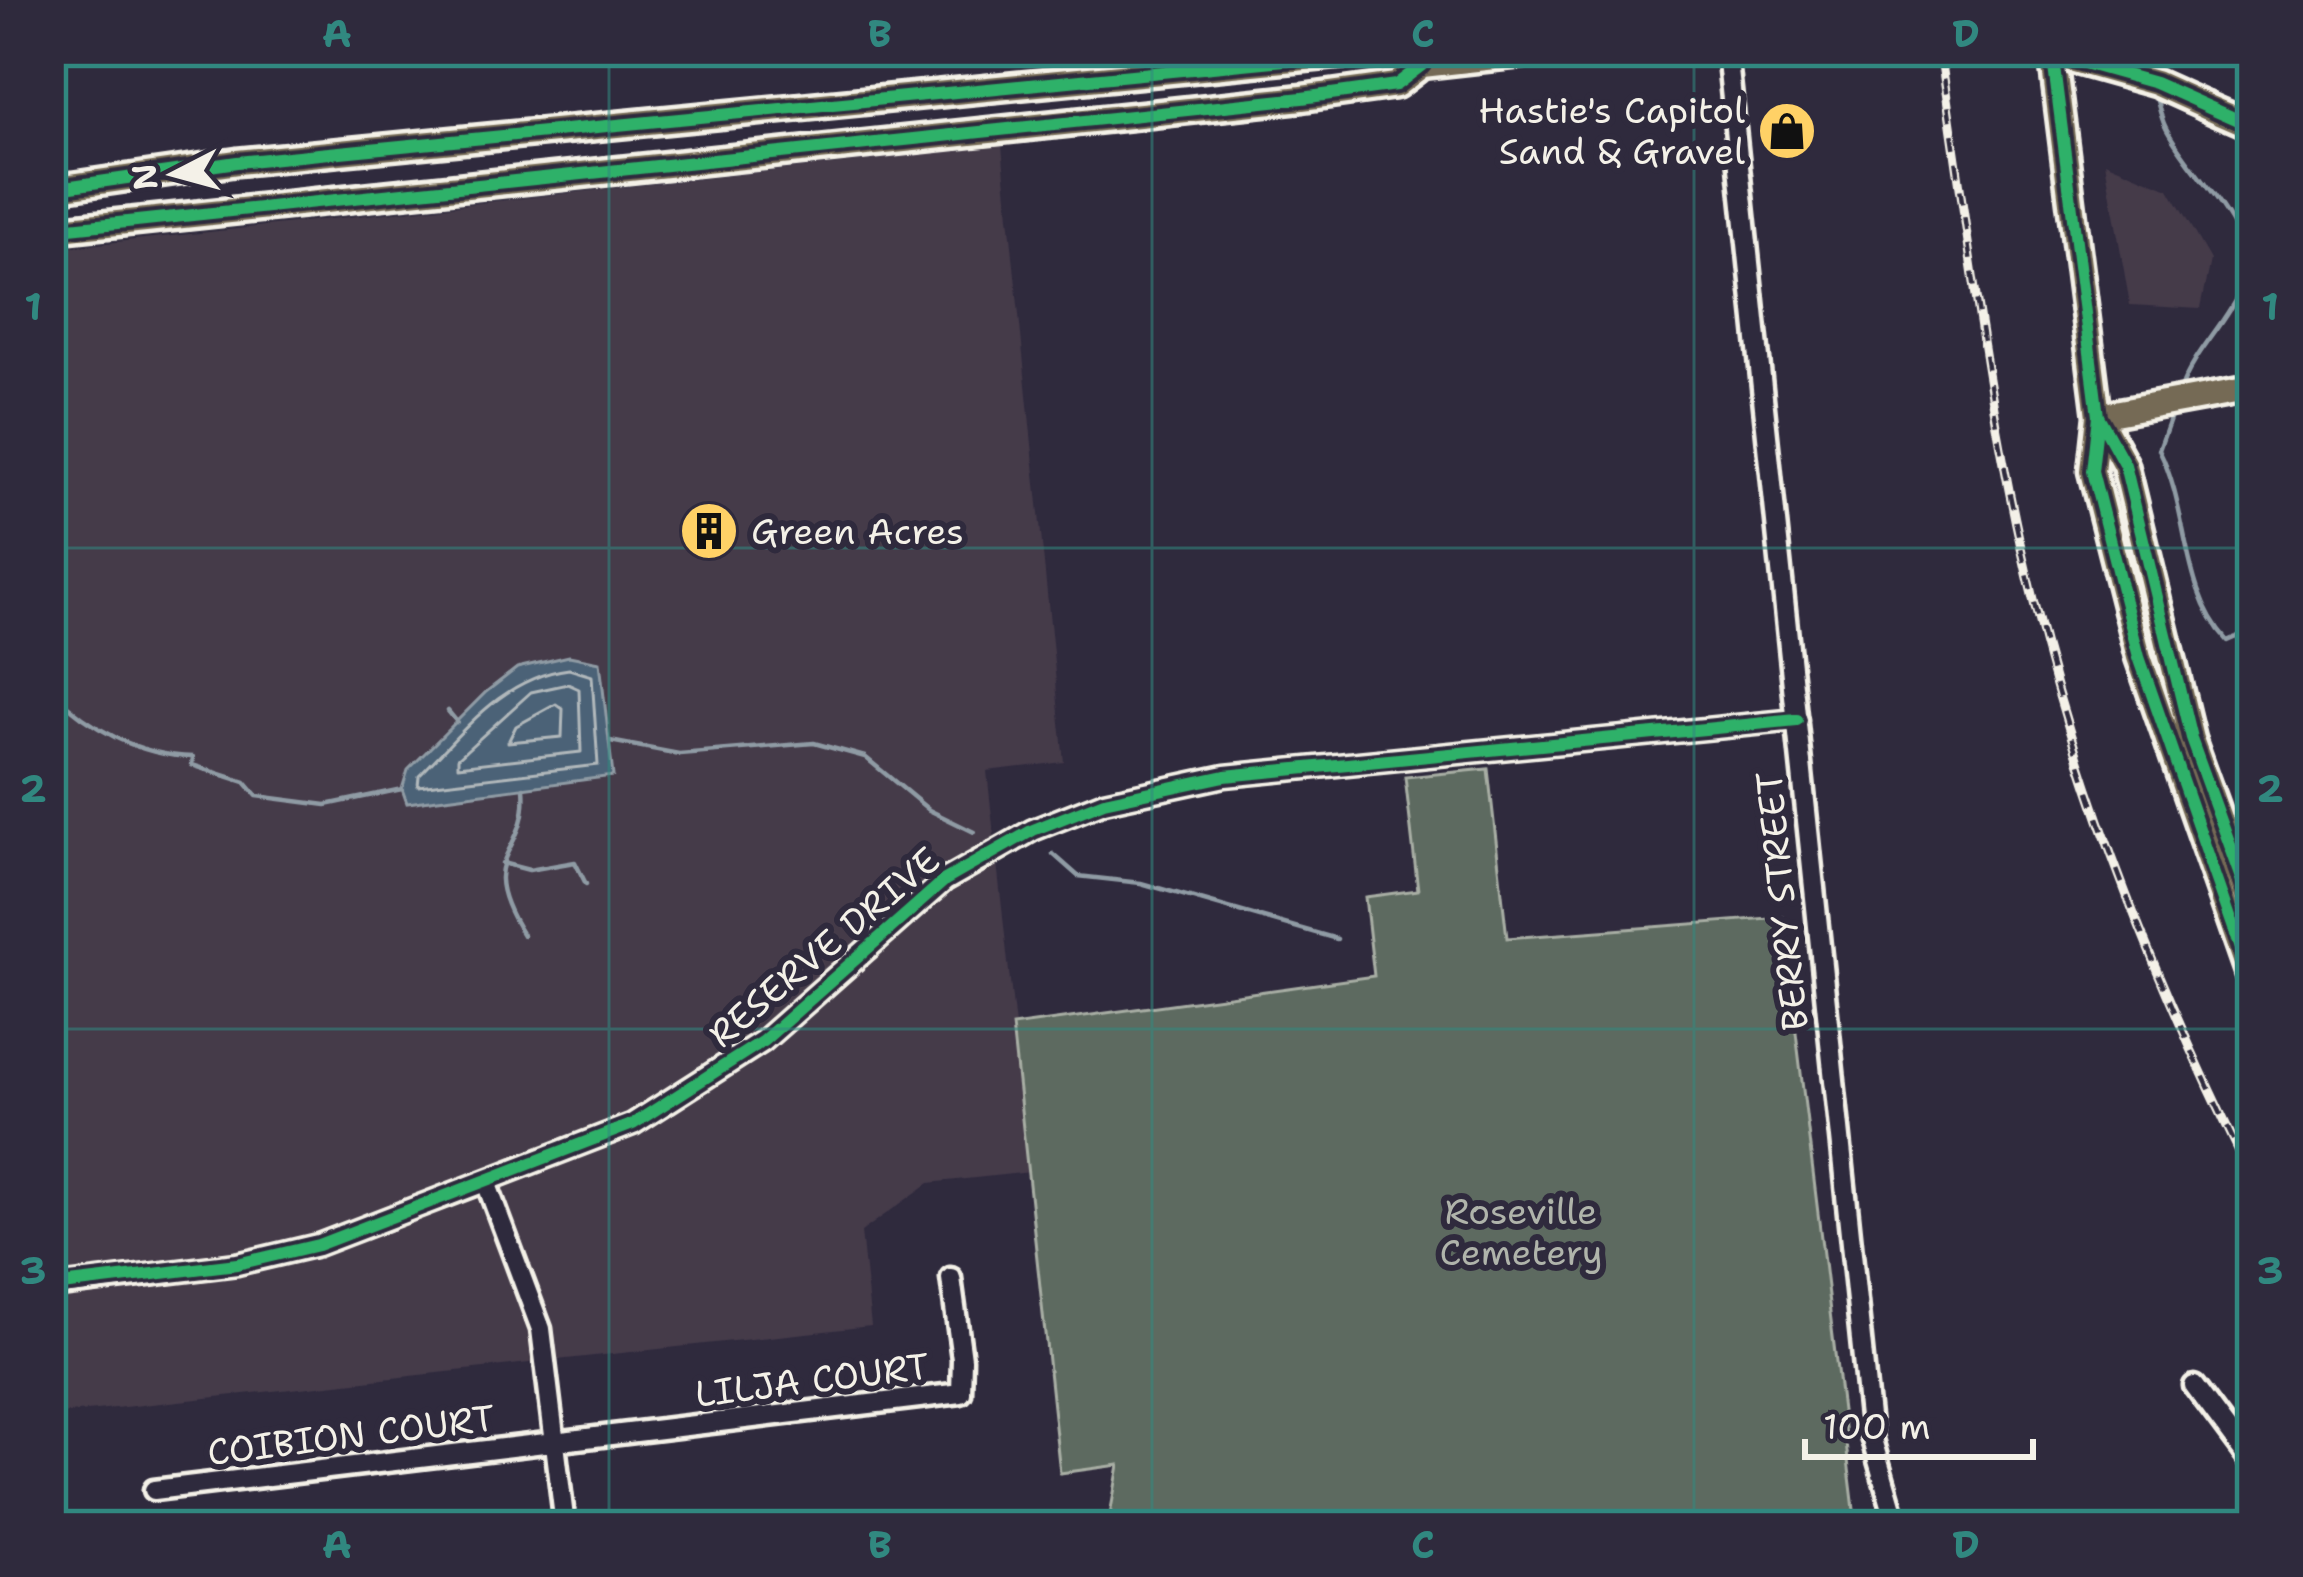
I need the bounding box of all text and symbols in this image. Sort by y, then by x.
text: A [322,7,352,59]
text: B [868,7,892,59]
text: C [1411,7,1435,59]
text: D [1952,7,1980,59]
place label: Hastie's Capitol Sand & Gravel [1478,86,1745,176]
shop icon: Hastie's Capitol Sand & Gravel [1756,100,1818,162]
north arrow [114,114,234,234]
text: N [121,162,168,192]
text: 1 [24,280,42,332]
text: 1 [2261,280,2279,332]
building icon: Green Acres [678,500,740,562]
place label: Green Acres [751,507,964,556]
text: 2 [19,762,47,814]
text: 2 [2256,762,2284,814]
street label: BERRY STREET [1744,769,1820,1033]
street label: RESERVE DRIVE [698,836,950,1058]
park label: Roseville Cemetery [1439,1187,1603,1277]
text: 3 [19,1244,47,1296]
text: 3 [2256,1244,2284,1296]
street label: LILJA COURT [692,1341,932,1419]
scale bar [1805,1385,2033,1459]
street label: COIBION COURT [204,1393,498,1477]
text: 100 m [1823,1402,1931,1451]
text: A [322,1518,352,1570]
text: B [868,1518,892,1570]
text: C [1411,1518,1435,1570]
text: D [1952,1518,1980,1570]

